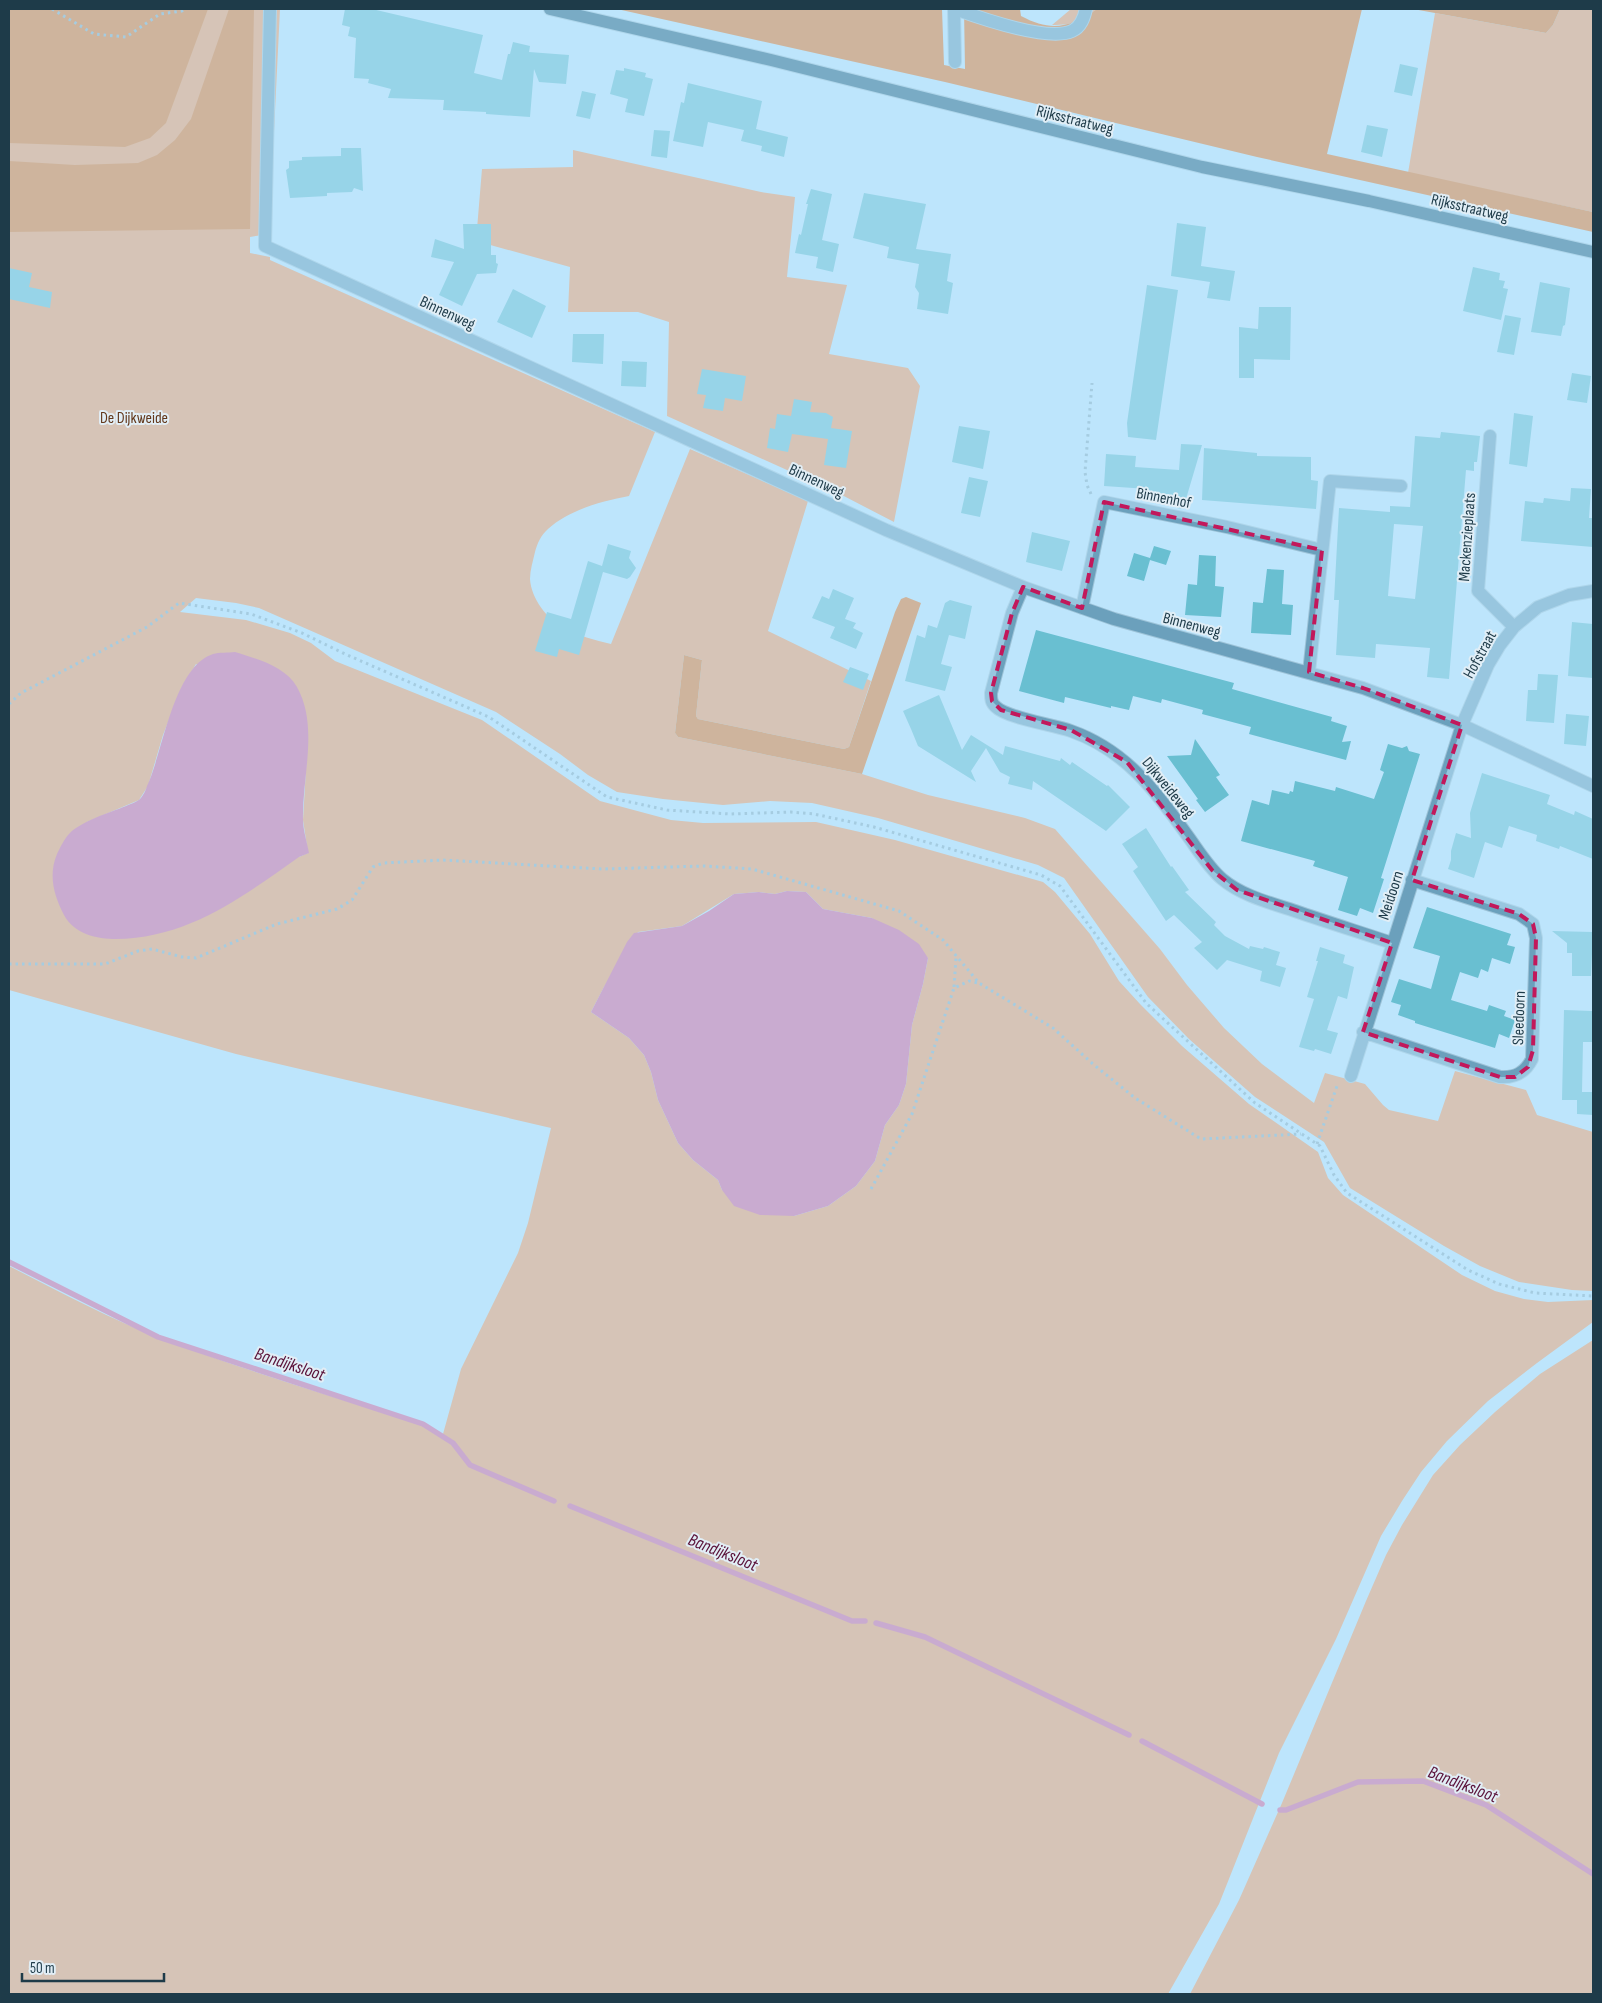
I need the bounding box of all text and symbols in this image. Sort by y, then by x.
street label: Rijksstraatweg [1034,102,1115,139]
street label: Rijksstraatweg [1429,190,1510,227]
street label: Binnenweg [417,292,478,334]
park label: De Dijkweide [100,409,168,428]
street label: Binnenweg [786,460,847,502]
street label: Binnenhof [1135,484,1193,513]
street label: Mackenzieplaats [1455,492,1480,582]
street label: Binnenweg [1161,609,1222,642]
street label: Hofstraat [1460,628,1501,682]
street label: Dijkweideweg [1137,754,1198,822]
street label: Meidoorn [1375,869,1408,922]
street label: Sleedoorn [1509,991,1530,1045]
water label: Bandijksloot [252,1343,328,1386]
water label: Bandijksloot [685,1529,761,1576]
water label: Bandijksloot [1425,1762,1501,1808]
scale bar [22,1950,165,1982]
text: 50 m [30,1959,55,1978]

